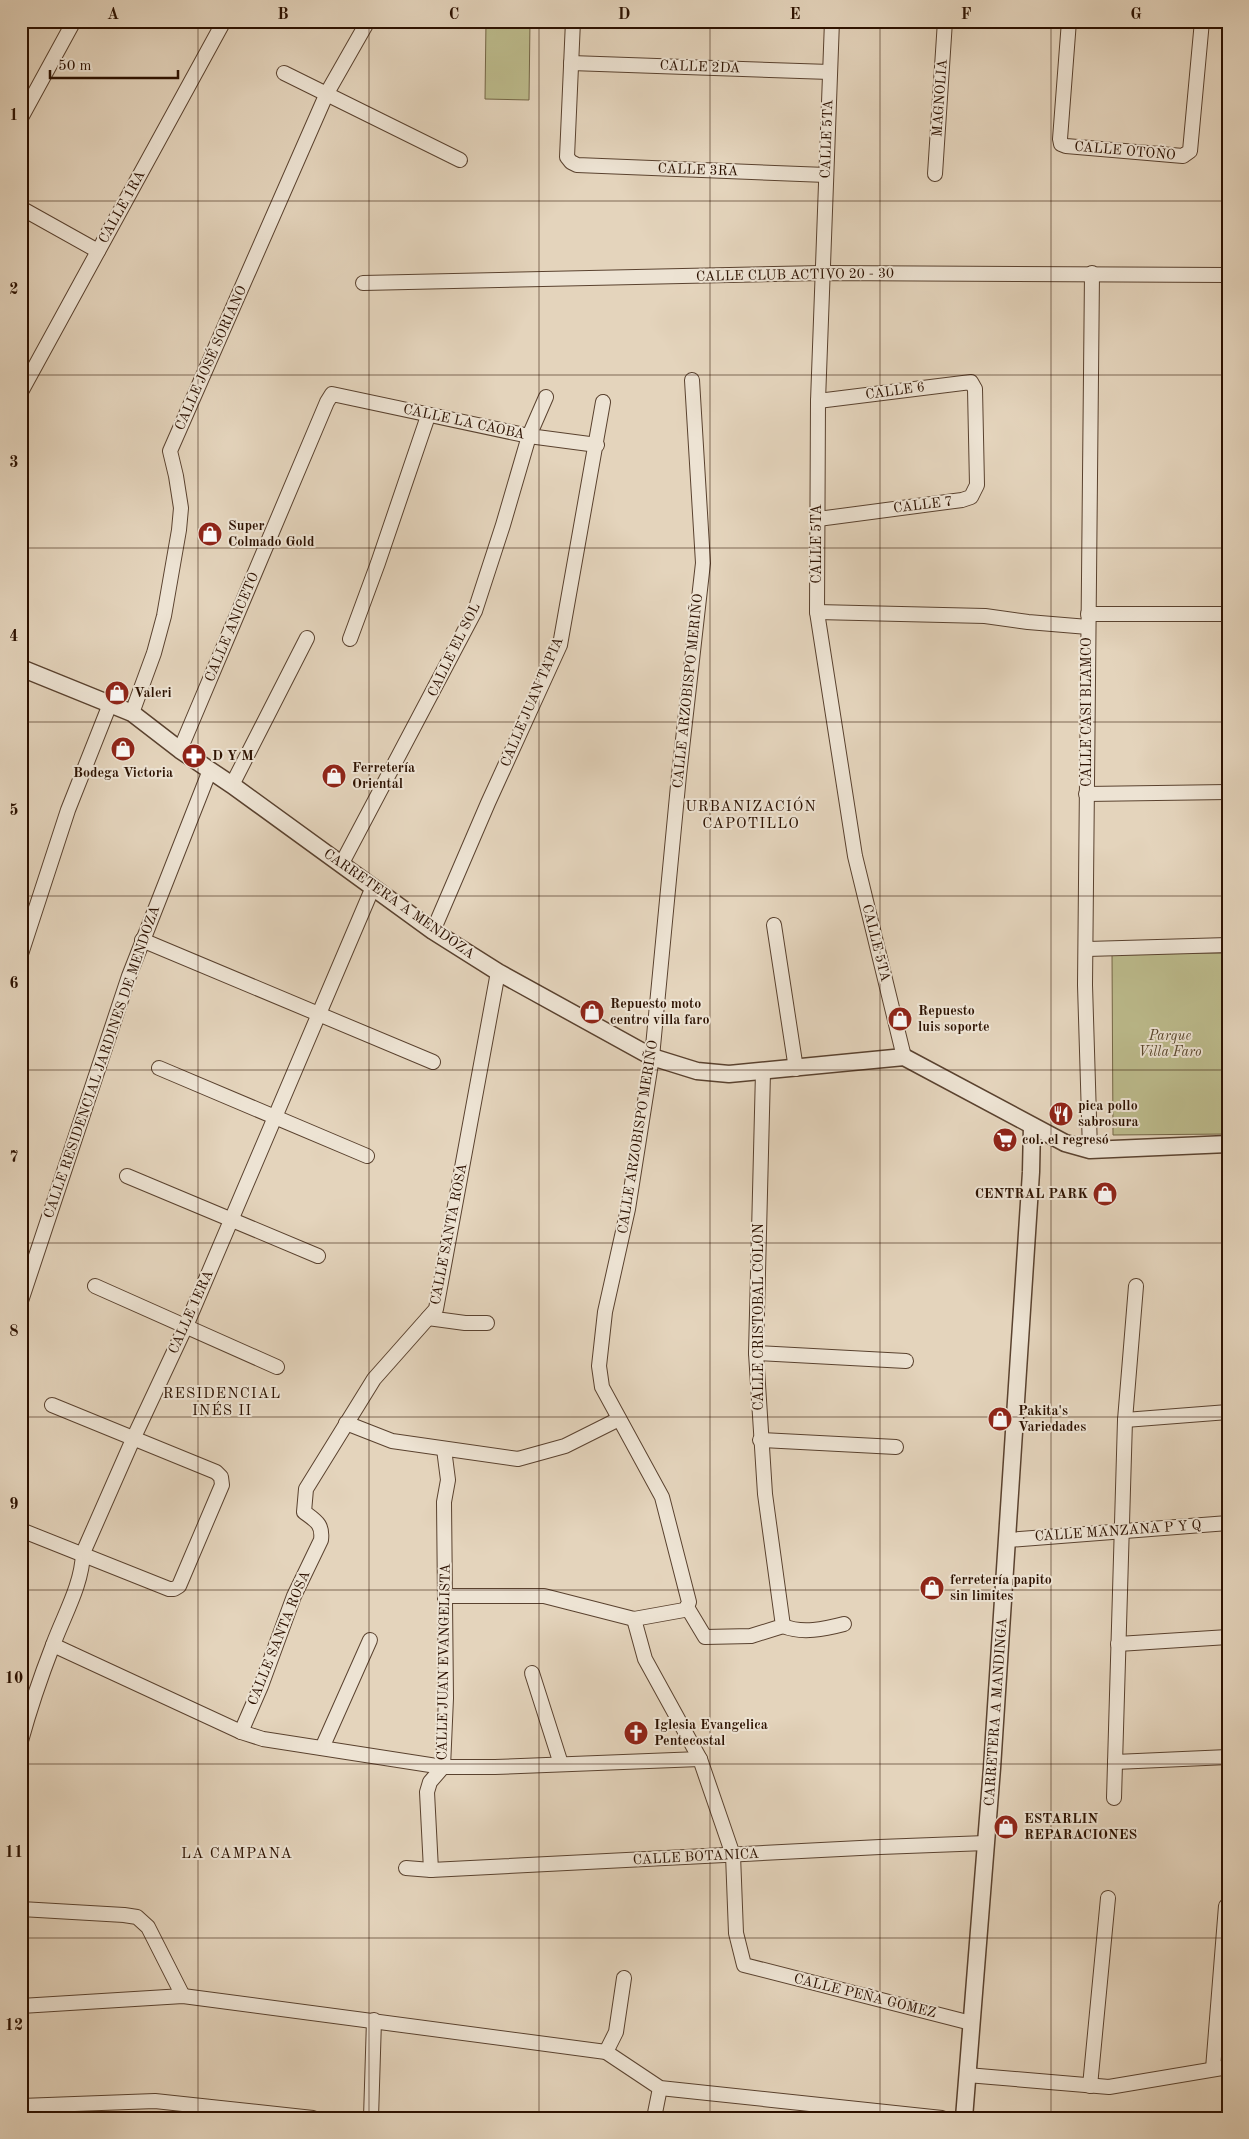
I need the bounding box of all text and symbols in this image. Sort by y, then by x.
text: A [107,7,119,23]
text: B [277,7,289,23]
text: C [449,7,459,23]
text: D [618,7,630,23]
text: E [789,7,801,23]
text: F [961,7,972,23]
text: G [1130,7,1142,23]
scale bar [50,48,178,80]
street label: MAGNOLIA [930,58,950,137]
text: 50 m [58,59,92,74]
street label: CALLE 2DA [660,59,741,75]
street label: CALLE 5TA [819,99,835,179]
text: 1 [9,108,19,124]
street label: CALLE OTOÑO [1074,137,1177,162]
street label: CALLE 3RA [658,162,739,178]
street label: CALLE 1RA [96,168,148,246]
street label: CALLE CLUB ACTIVO 20 - 30 [696,266,894,284]
text: 2 [9,282,19,298]
street label: CALLE JOSÉ SORIANO [170,282,249,432]
street label: CALLE 6 [864,380,926,402]
street label: CALLE LA CAOBA [402,402,526,442]
text: 3 [9,455,19,471]
street label: CALLE 7 [892,494,954,516]
street label: CALLE 5TA [810,504,824,584]
place label: Super Colmado Gold [228,519,315,549]
shop icon: Super Colmado Gold [197,521,223,547]
street label: CALLE ANICETO [203,570,261,684]
street label: CALLE ARZOBISPO MERIÑO [668,592,705,789]
street label: CALLE EL SOL [425,601,483,699]
text: 4 [9,629,19,645]
street label: CALLE JUAN TAPIA [498,635,566,769]
street label: CALLE CASI BLAMCO [1080,637,1094,787]
shop icon: Valeri [104,680,130,706]
place label: Valeri [134,686,172,700]
shop icon: Bodega Victoria [110,736,136,762]
pharmacy icon: D Y M [181,743,207,769]
place label: D Y M [212,749,254,763]
place label: Ferretería Oriental [352,761,415,791]
shop icon: Ferretería Oriental [321,763,347,789]
place label: Bodega Victoria [73,766,173,780]
district label: URBANIZACIÓN CAPOTILLO [685,796,817,832]
text: 5 [9,803,19,819]
street label: CARRETERA A MENDOZA [321,846,477,962]
street label: CALLE RESIDENCIAL JARDINES DE MENDOZA [42,903,162,1220]
street label: CALLE 5TA [860,903,892,983]
text: 6 [9,976,19,992]
place label: Repuesto moto centro villa faro [610,997,709,1027]
shop icon: Repuesto moto centro villa faro [579,999,605,1025]
place label: Repuesto luis soporte [918,1004,990,1034]
shop icon: Repuesto luis soporte [887,1006,913,1032]
park label: Parque Villa Faro [1139,1029,1201,1059]
street label: CALLE ARZOBISPO MERIÑO [613,1038,660,1235]
place label: pica pollo sabrosura [1078,1099,1139,1129]
restaurant icon: pica pollo sabrosura [1048,1101,1074,1127]
supermarket icon: col. el regresó [992,1127,1018,1153]
place label: col. el regresó [1022,1133,1109,1147]
text: 7 [9,1150,19,1166]
street label: CALLE SANTA ROSA [428,1162,470,1306]
shop icon: CENTRAL PARK [1092,1181,1118,1207]
place label: CENTRAL PARK [975,1187,1088,1201]
street label: CALLE CRISTOBAL COLON [752,1223,766,1411]
street label: CALLE 1ERA [166,1268,216,1356]
text: 8 [9,1324,19,1340]
district label: RESIDENCIAL INÉS II [163,1387,281,1419]
place label: Pakita's Variedades [1018,1404,1086,1434]
shop icon: Pakita's Variedades [987,1406,1013,1432]
text: 9 [9,1497,19,1513]
street label: CALLE MANZANA P Y Q [1034,1518,1202,1544]
street label: CALLE JUAN EVANGELISTA [435,1563,453,1761]
street label: CALLE SANTA ROSA [246,1568,313,1707]
place label: ferretería papito sin limites [950,1573,1052,1603]
shop icon: ferretería papito sin limites [919,1575,945,1601]
street label: CARRETERA A MANDINGA [982,1617,1010,1807]
text: 10 [5,1671,23,1687]
place label: Iglesia Evangelica Pentecostal [654,1718,768,1748]
church icon: Iglesia Evangelica Pentecostal [623,1720,649,1746]
place label: ESTARLIN REPARACIONES [1024,1812,1137,1842]
shop icon: ESTARLIN REPARACIONES [993,1814,1019,1840]
text: 11 [5,1845,23,1861]
district label: LA CAMPANA [181,1847,293,1862]
street label: CALLE BOTANICA [633,1847,760,1867]
street label: CALLE PEÑA GOMEZ [792,1969,938,2020]
text: 12 [5,2018,23,2034]

